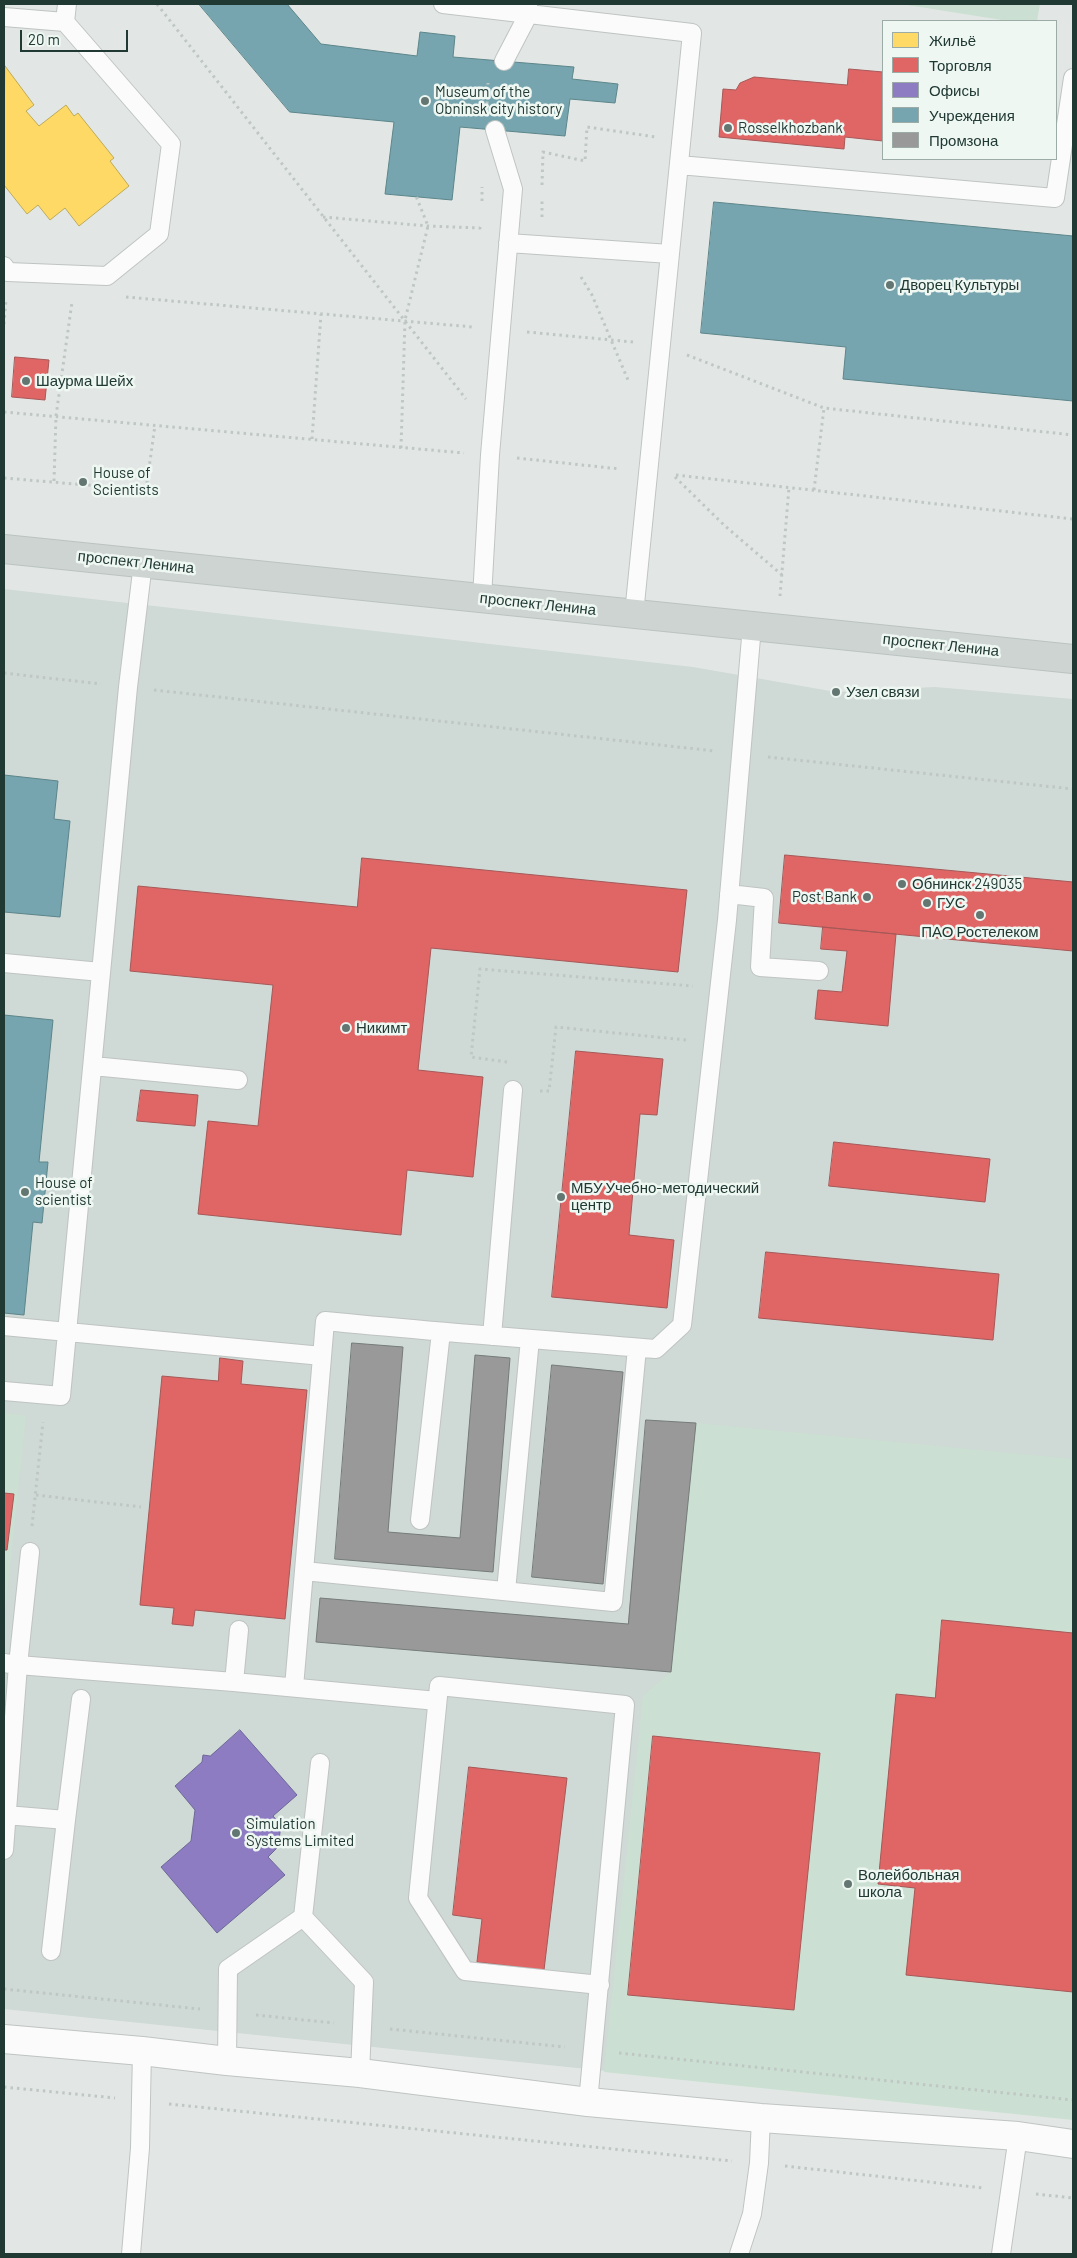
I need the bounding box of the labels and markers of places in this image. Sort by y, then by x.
place label: Museum of the Obninsk сity history [435,83,562,118]
marker: Museum of the Obninsk сity history [419,95,431,107]
place label: Rosselkhozbank [738,119,843,137]
marker: Rosselkhozbank [722,122,734,134]
place label: Дворец Культуры [900,276,1019,294]
marker: Дворец Культуры [884,279,896,291]
place label: Шаурма Шейх [36,372,133,390]
marker: Шаурма Шейх [20,375,32,387]
place label: House of Scientists [93,464,159,499]
marker: House of Scientists [77,476,89,488]
place label: Узел связи [846,683,920,701]
marker: Узел связи [830,686,842,698]
place label: Обнинск 249035 [912,875,1022,893]
marker: Обнинск 249035 [896,878,908,890]
place label: Post Bank [792,888,857,906]
marker: Post Bank [861,891,873,903]
place label: ГУС [937,894,965,912]
marker: ГУС [921,897,933,909]
marker: ПАО Ростелеком [974,909,986,921]
place label: ПАО Ростелеком [921,923,1039,941]
place label: Никимт [356,1019,407,1037]
marker: Никимт [340,1022,352,1034]
place label: House of scientist [35,1174,93,1209]
place label: МБУ Учебно-методический центр [571,1179,759,1214]
marker: House of scientist [19,1186,31,1198]
marker: МБУ Учебно-методический центр [555,1191,567,1203]
place label: Simulation Systems Limited [246,1815,354,1850]
marker: Simulation Systems Limited [230,1827,242,1839]
place label: Волейбольная школа [858,1866,959,1901]
marker: Волейбольная школа [842,1878,854,1890]

